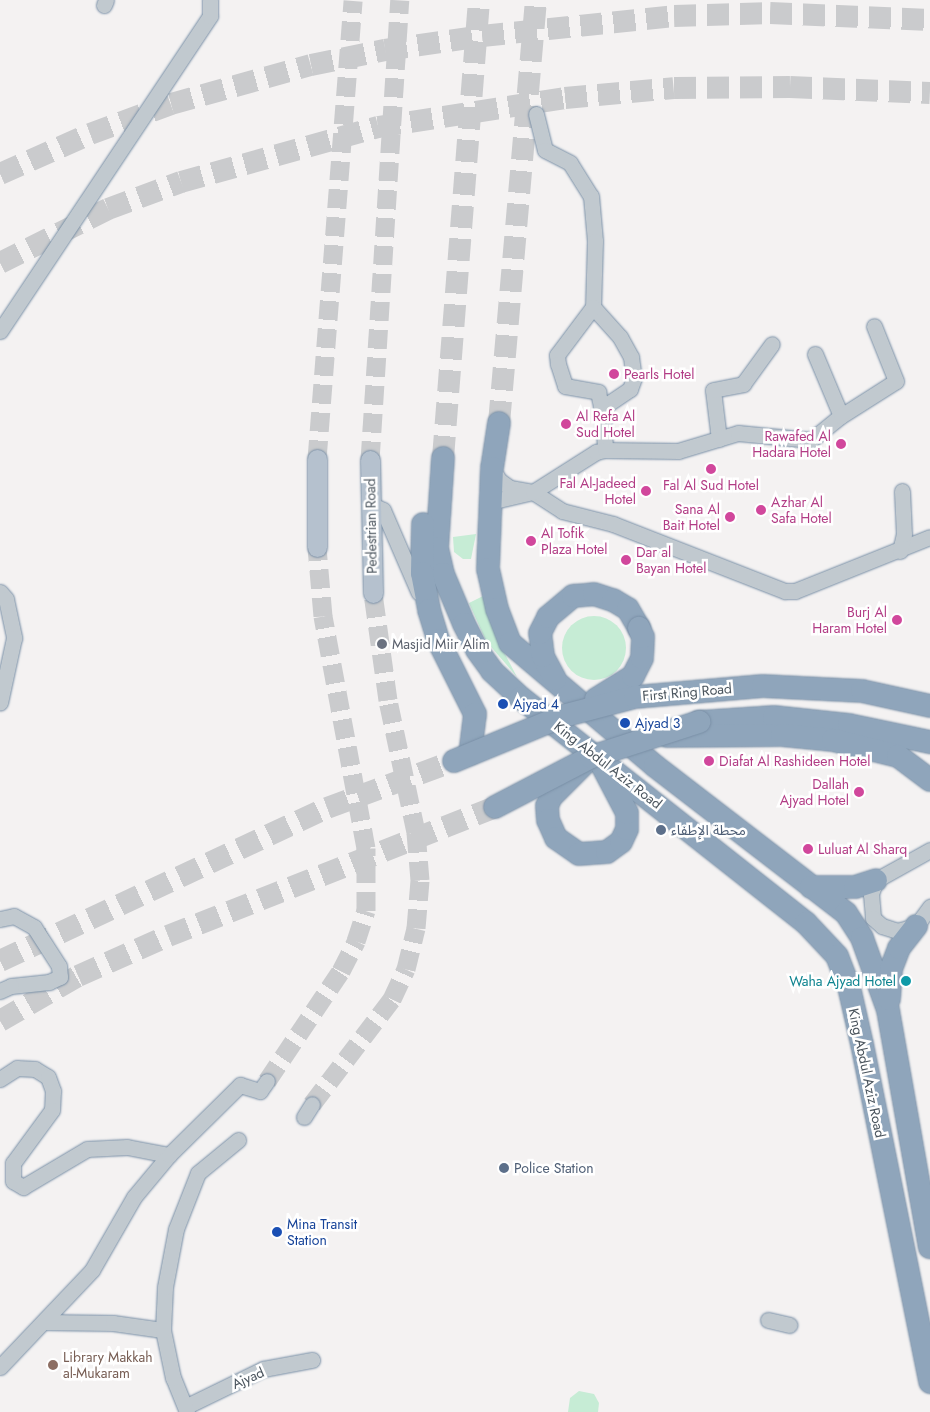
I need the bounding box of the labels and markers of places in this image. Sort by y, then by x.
place label: Pearls Hotel [624,366,695,382]
marker: Pearls Hotel [608,368,620,380]
place label: Al Refa Al Sud Hotel [576,408,635,441]
marker: Al Refa Al Sud Hotel [560,418,572,430]
place label: Rawafed Al Hadara Hotel [752,428,831,461]
marker: Rawafed Al Hadara Hotel [835,438,847,450]
marker: Fal Al Sud Hotel [705,463,717,475]
place label: Fal Al-Jadeed Hotel [559,475,636,508]
place label: Fal Al Sud Hotel [663,477,759,493]
marker: Fal Al-Jadeed Hotel [640,485,652,497]
place label: Azhar Al Safa Hotel [771,494,832,526]
place label: Sana Al Bait Hotel [663,501,720,534]
marker: Azhar Al Safa Hotel [755,504,767,516]
marker: Sana Al Bait Hotel [724,511,736,523]
place label: Al Tofik Plaza Hotel [541,525,607,558]
marker: Al Tofik Plaza Hotel [525,535,537,547]
place label: Dar al Bayan Hotel [636,544,706,576]
marker: Dar al Bayan Hotel [620,554,632,566]
place label: Burj Al Haram Hotel [812,604,887,636]
marker: Burj Al Haram Hotel [891,614,903,626]
place label: Masjid Miir Alim [392,636,490,652]
marker: Masjid Miir Alim [376,638,388,650]
place label: Ajyad 4 [513,696,559,712]
marker: Ajyad 4 [497,698,509,710]
place label: Ajyad 3 [635,715,680,731]
marker: Ajyad 3 [619,717,631,729]
place label: Diafat Al Rashideen Hotel [719,753,870,769]
marker: Diafat Al Rashideen Hotel [703,755,715,767]
place label: Dallah Ajyad Hotel [780,776,849,809]
marker: Dallah Ajyad Hotel [853,786,865,798]
place label: محطة الإطفاء [671,822,746,838]
marker: محطة الإطفاء [655,824,667,836]
place label: Luluat Al Sharq [818,841,907,857]
marker: Luluat Al Sharq [802,843,814,855]
place label: Waha Ajyad Hotel [789,973,896,989]
marker: Waha Ajyad Hotel [900,975,912,987]
place label: Police Station [514,1160,594,1176]
marker: Police Station [498,1162,510,1174]
place label: Mina Transit Station [287,1216,357,1248]
marker: Mina Transit Station [271,1226,283,1238]
place label: Library Makkah al-Mukaram [63,1349,153,1381]
marker: Library Makkah al-Mukaram [47,1359,59,1371]

